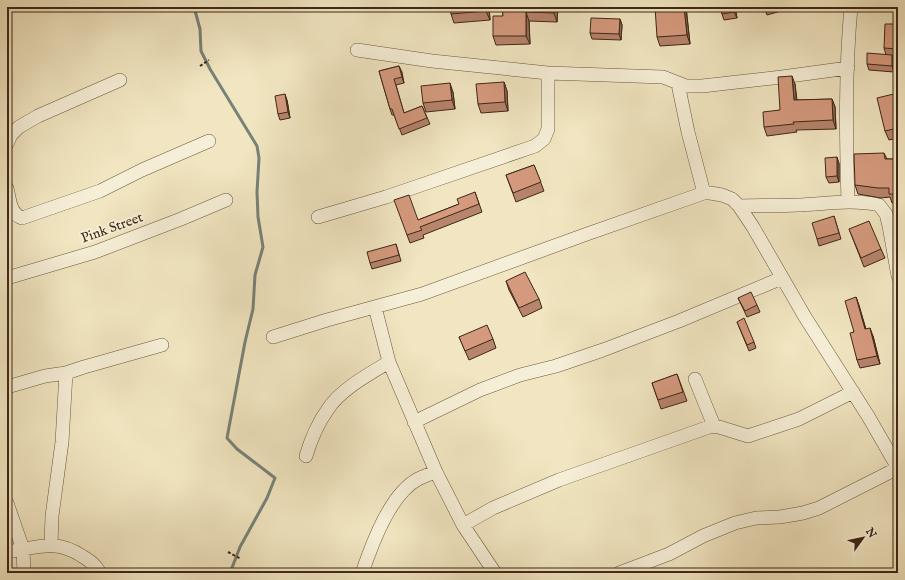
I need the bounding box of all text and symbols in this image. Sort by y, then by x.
street label: Pink Street [79,208,146,248]
north arrow [843,518,883,558]
text: N [862,524,879,541]

